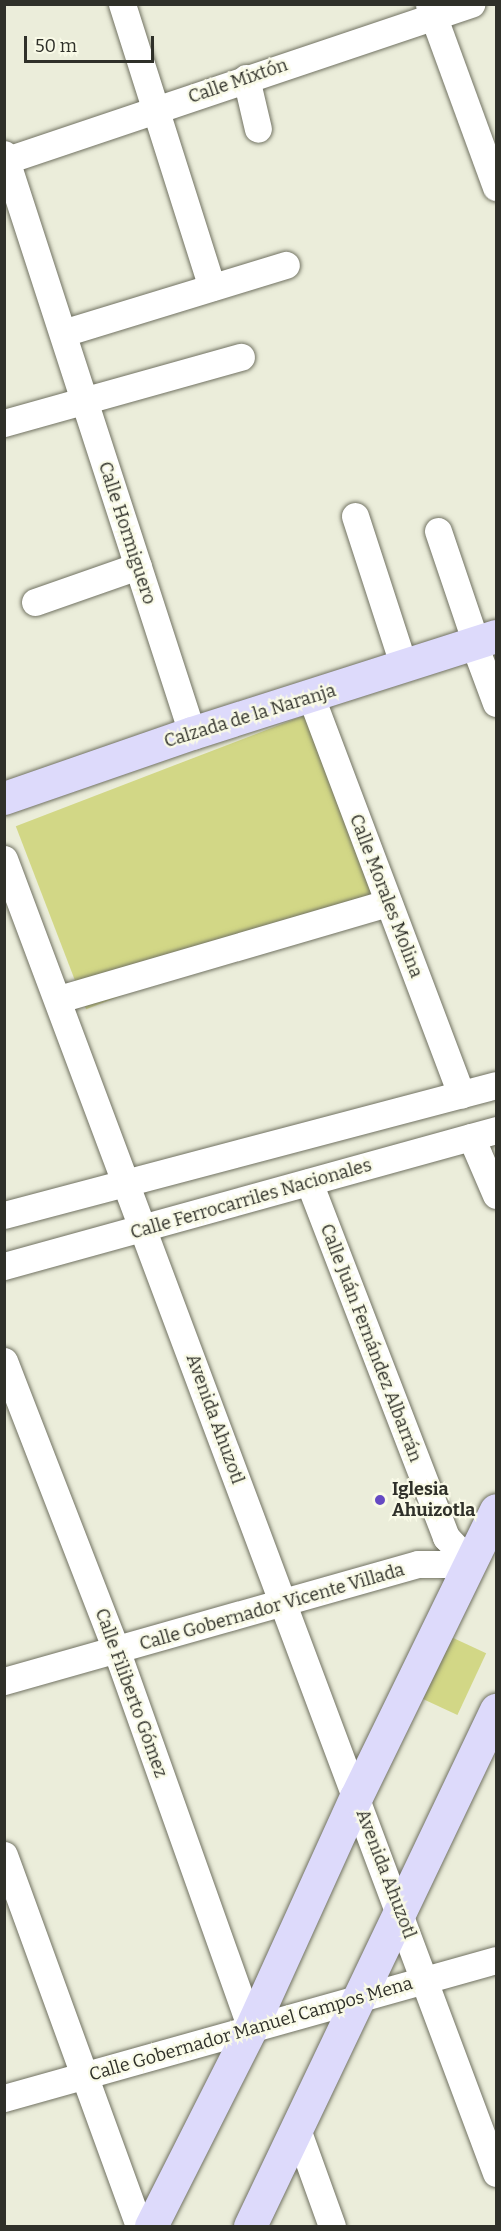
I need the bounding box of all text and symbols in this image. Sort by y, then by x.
scale bar [27,24,158,62]
text: 50 m [35,35,77,57]
street label: Calle Mixtón [185,54,291,108]
street label: Calle Hormiguero [94,459,160,607]
street label: Calzada de la Naranja [162,680,338,752]
street label: Calle Morales Molina [345,811,427,981]
street label: Calle Ferrocarriles Nacionales [128,1154,374,1244]
street label: Calle Juán Fernández Albarrán [316,1221,426,1465]
street label: Avenida Ahuzotl [181,1351,249,1487]
place label: Iglesia Ahuizotla [392,1479,475,1522]
marker: Iglesia Ahuizotla [373,1493,387,1507]
street label: Calle Gobernador Vicente Villada [137,1559,407,1655]
street label: Calle Filiberto Gómez [90,1606,172,1780]
street label: Avenida Ahuzotl [351,1806,421,1942]
street label: Calle Gobernador Manuel Campos Mena [87,1972,415,2086]

